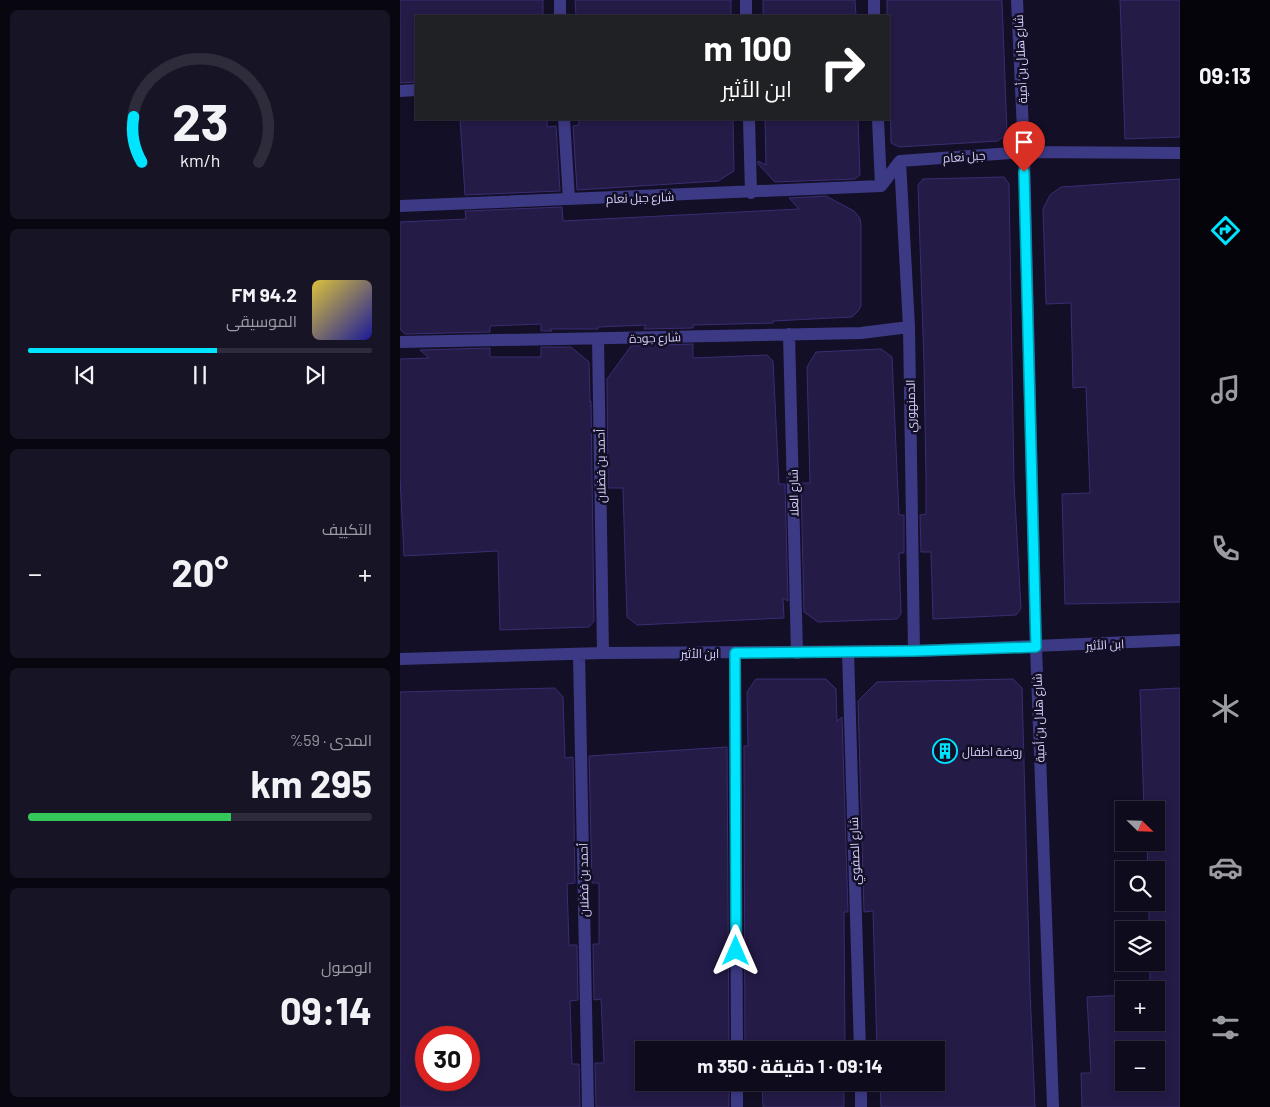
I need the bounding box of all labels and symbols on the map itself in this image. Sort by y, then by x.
street label: شارع هلال بن أمية [1011,14,1031,104]
pin [1003,121,1045,172]
street label: جبل نعام [942,148,986,166]
street label: شارع جبل نعام [606,189,675,207]
street label: شارع جودة [629,329,681,347]
street label: الدمنهوري [903,379,921,433]
street label: أحمد بن فضلان [592,429,609,503]
street label: شارع العلا [786,469,802,517]
street label: ابن الأثير [1084,636,1125,653]
street label: ابن الأثير [680,646,719,661]
street label: شارع هلال بن أمية [1029,673,1049,763]
building icon: روضة اطفال [932,738,958,764]
place label: روضة اطفال [962,744,1022,759]
north arrow [1115,801,1165,851]
street label: شارع الصفوي [846,817,866,885]
street label: أحمد بن فضلان [575,843,592,917]
position arrow [709,924,761,976]
speed limit sign: 30 [415,1026,480,1091]

